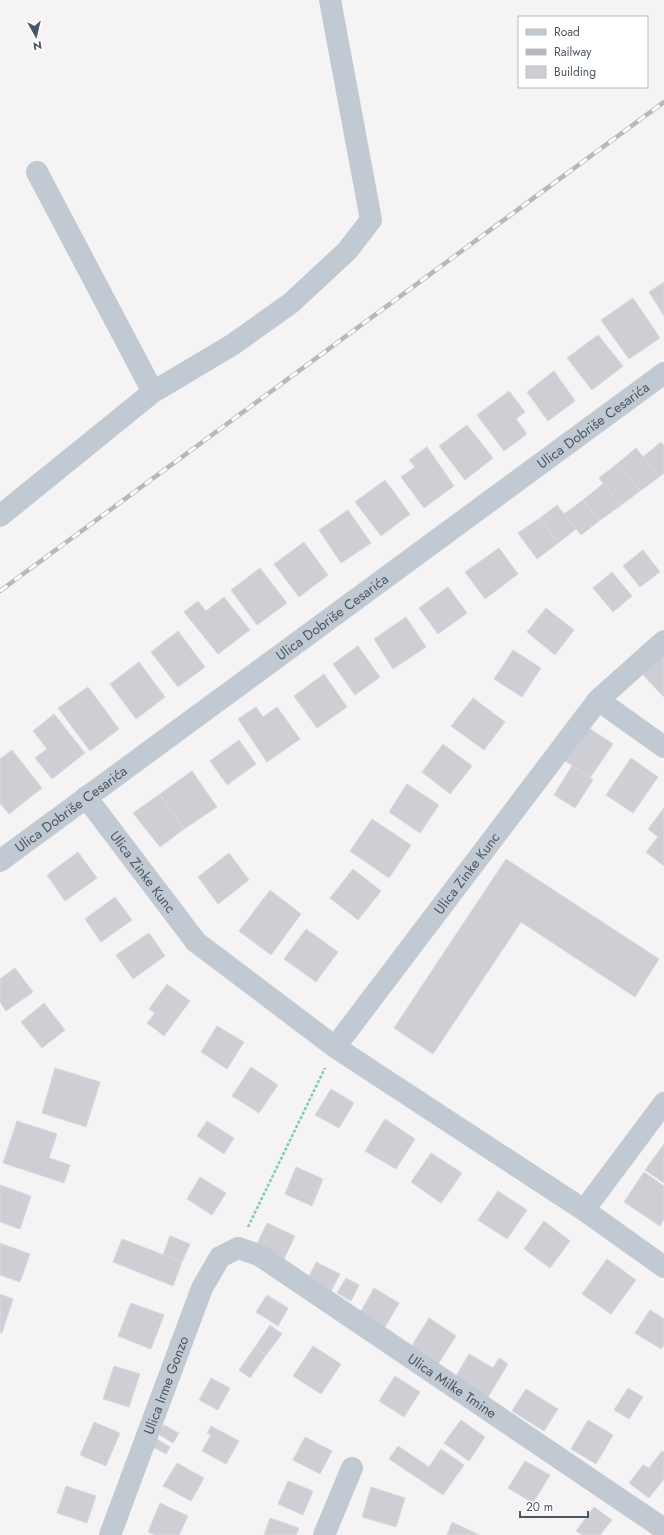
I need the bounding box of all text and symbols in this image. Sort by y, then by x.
north arrow [16,16,56,56]
legend [518,16,648,88]
text: Road [554,23,580,41]
text: N [32,37,43,54]
text: Railway [554,43,592,61]
text: Building [554,63,596,81]
street label: Ulica Dobriše Cesarića [533,377,653,473]
street label: Ulica Dobriše Cesarića [272,569,392,665]
street label: Ulica Dobriše Cesarića [11,761,131,857]
street label: Ulica Zinke Kunc [105,827,180,917]
street label: Ulica Zinke Kunc [429,828,504,918]
street label: Ulica Irme Gonzo [138,1333,193,1437]
street label: Ulica Milke Tmine [404,1348,501,1423]
scale bar [520,1493,588,1519]
text: 20 m [526,1498,553,1516]

